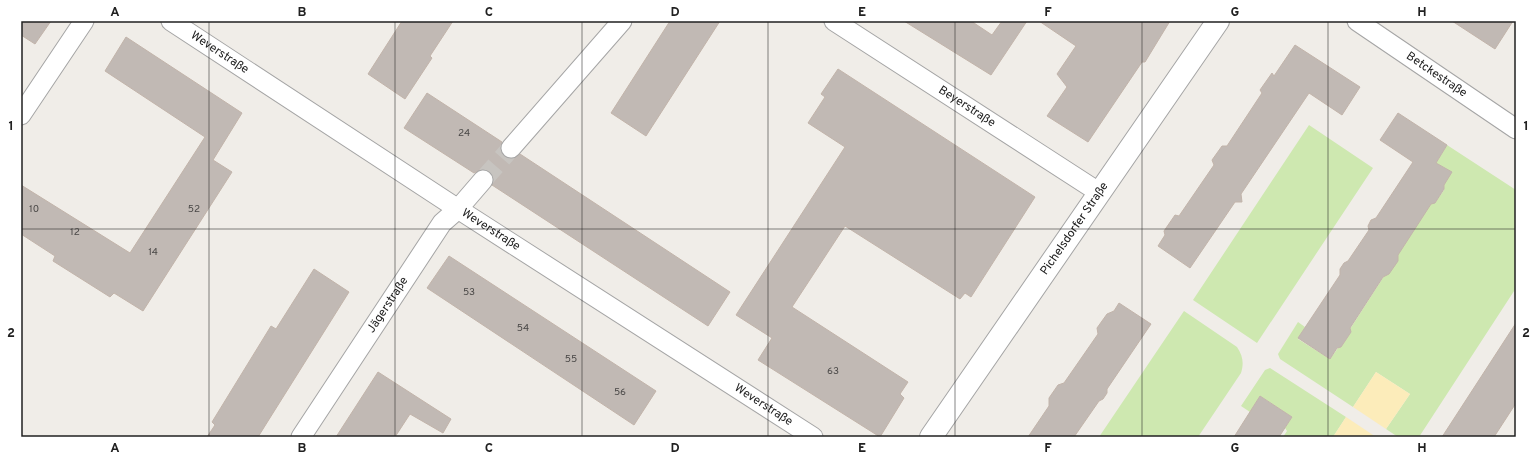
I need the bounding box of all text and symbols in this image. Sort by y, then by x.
text: A [110,5,120,21]
text: B [298,5,307,21]
text: C [485,5,493,21]
text: D [670,5,680,21]
text: E [858,5,866,21]
text: F [1044,5,1052,21]
text: G [1231,5,1240,21]
text: H [1417,5,1427,21]
street label: Weverstraße [187,28,252,78]
street label: Betckestraße [1403,49,1470,101]
street label: Beyerstraße [935,82,998,131]
text: 1 [8,119,14,135]
text: 1 [1523,119,1529,135]
house number: 24 [458,127,470,140]
street label: Pichelsdorfer Straße [1037,179,1112,278]
house number: 10 [29,203,39,216]
house number: 52 [188,203,200,216]
street label: Weverstraße [458,205,523,255]
house number: 12 [70,226,80,239]
house number: 14 [148,246,158,259]
street label: Jägerstraße [364,274,412,336]
house number: 53 [463,286,475,299]
house number: 54 [517,322,529,335]
text: 2 [7,326,15,342]
text: 2 [1522,326,1530,342]
house number: 55 [565,353,577,366]
house number: 63 [827,365,839,378]
street label: Weverstraße [731,380,796,430]
house number: 56 [614,386,626,399]
text: A [110,441,120,457]
text: B [298,441,307,457]
text: C [485,441,493,457]
text: D [670,441,680,457]
text: E [858,441,866,457]
text: F [1044,441,1052,457]
text: G [1231,441,1240,457]
text: H [1417,441,1427,457]

